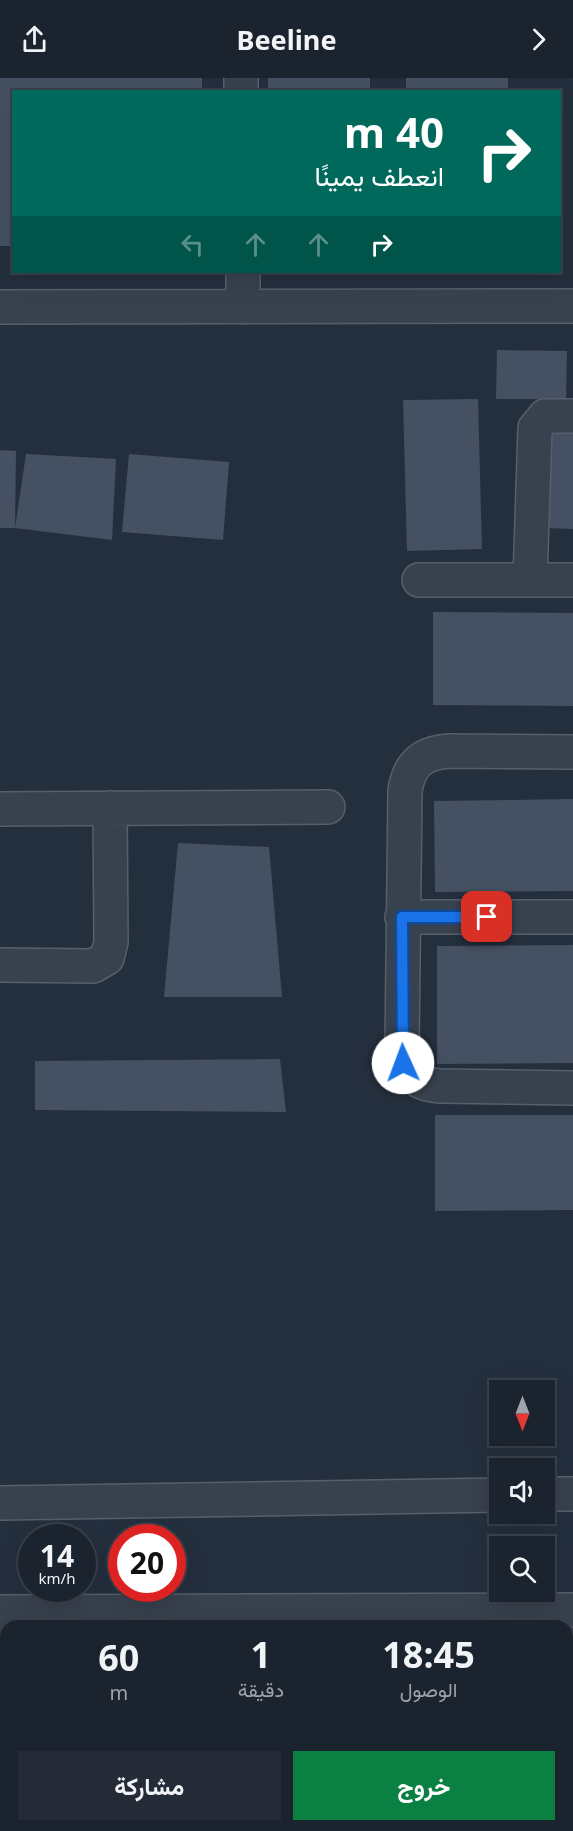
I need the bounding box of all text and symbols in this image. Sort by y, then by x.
text: Beeline [237,21,337,58]
icon: share [18,23,51,56]
icon: forward [522,23,555,56]
text: 40 m [344,103,444,160]
icon: right [465,114,543,192]
text: انعطف يمينًا [314,157,444,194]
icon: left [176,228,209,261]
icon: ahead [239,228,272,261]
icon: ahead [302,228,335,261]
icon: right [365,228,398,261]
pin [461,891,512,942]
icon: arrive [470,900,503,933]
position arrow [371,1031,435,1095]
north arrow [489,1380,555,1446]
map controls [489,1380,555,1602]
button: sound [489,1458,555,1524]
speed limit sign: 20 [108,1524,186,1602]
text: 14 [40,1535,74,1576]
button: search [489,1536,555,1602]
text: km/h [39,1568,75,1588]
text: 1 [251,1630,271,1679]
text: 18:45 [382,1630,475,1679]
text: 60 [98,1633,139,1682]
text: دقيقة [238,1676,284,1703]
text: الوصول [400,1676,457,1703]
text: m [110,1679,128,1706]
button: مشاركة [18,1751,281,1820]
button: خروج [293,1751,555,1820]

